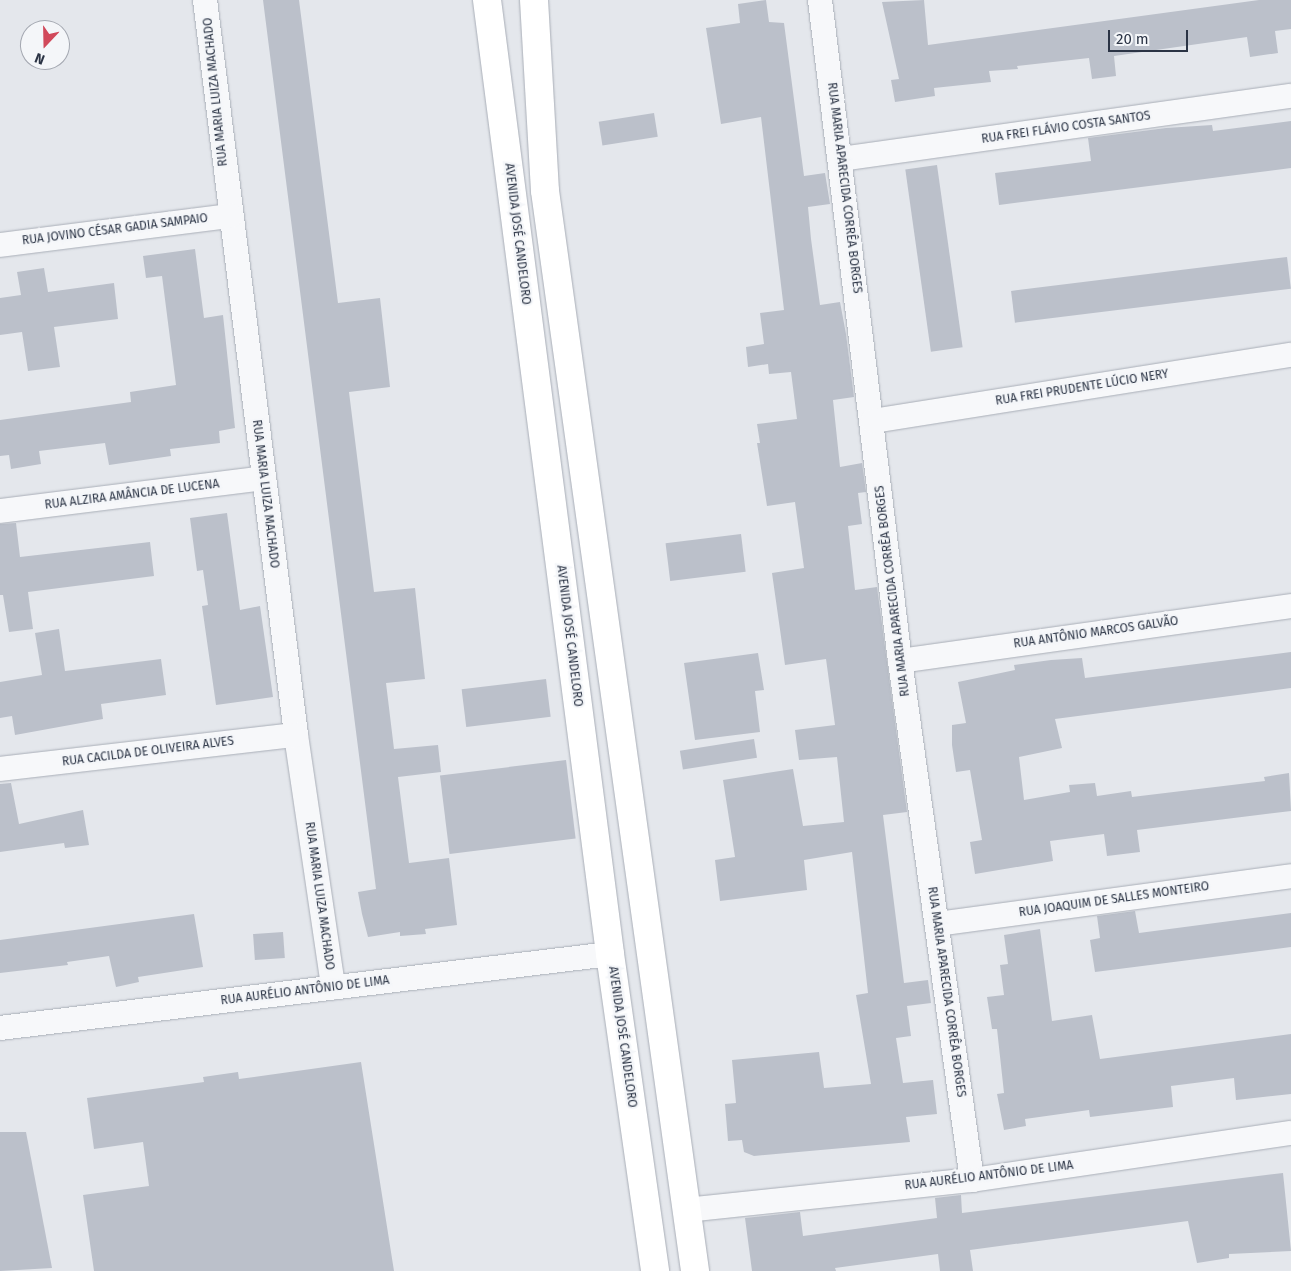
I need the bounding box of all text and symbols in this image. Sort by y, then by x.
street label: RUA MARIA LUIZA MACHADO [201,17,231,167]
north arrow [20,20,70,70]
scale bar [1111,20,1191,52]
text: 20 m [1116,30,1149,48]
text: N [32,49,47,68]
street label: RUA MARIA APARECIDA CORRÊA BORGES [824,82,864,294]
street label: RUA FREI FLÁVIO COSTA SANTOS [981,109,1151,147]
street label: AVENIDA JOSÉ CANDELORO [501,162,533,306]
street label: RUA JOVINO CÉSAR GADIA SAMPAIO [21,211,209,249]
street label: RUA FREI PRUDENTE LÚCIO NERY [994,367,1170,409]
street label: RUA MARIA LUIZA MACHADO [249,419,281,569]
street label: RUA ALZIRA AMÂNCIA DE LUCENA [44,477,220,513]
street label: RUA MARIA APARECIDA CORRÊA BORGES [873,485,913,697]
street label: AVENIDA JOSÉ CANDELORO [553,564,585,708]
street label: RUA ANTÔNIO MARCOS GALVÃO [1013,614,1179,652]
street label: RUA CACILDA DE OLIVEIRA ALVES [61,734,235,770]
street label: RUA MARIA LUIZA MACHADO [301,821,337,971]
street label: RUA JOAQUIM DE SALLES MONTEIRO [1018,880,1210,920]
street label: RUA MARIA APARECIDA CORRÊA BORGES [924,886,968,1098]
street label: AVENIDA JOSÉ CANDELORO [605,965,639,1109]
street label: RUA AURÉLIO ANTÔNIO DE LIMA [220,974,390,1008]
street label: RUA AURÉLIO ANTÔNIO DE LIMA [904,1159,1074,1193]

